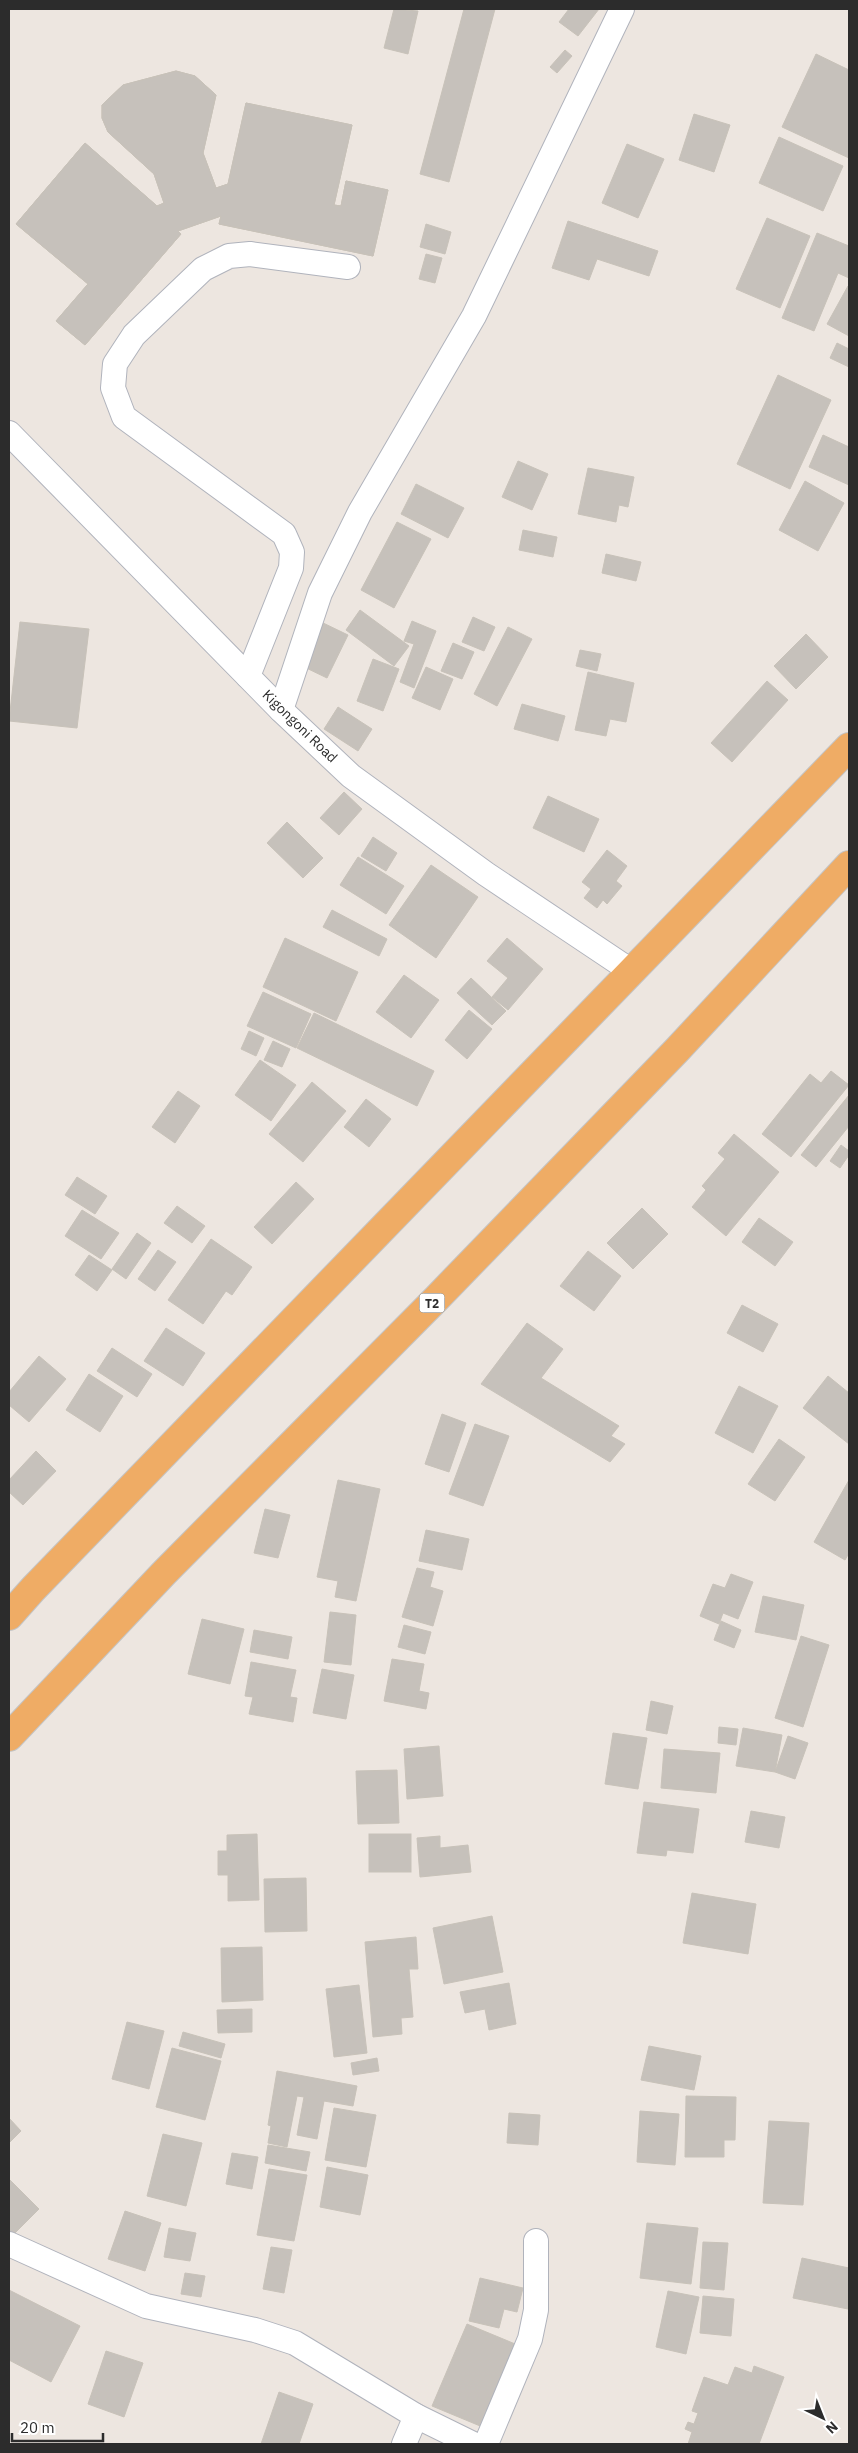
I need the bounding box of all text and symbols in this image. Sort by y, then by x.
street label: Kigongoni Road [259,686,341,766]
road number: T2 [420,1294,444,1312]
north arrow [798,2393,848,2443]
scale bar [12,2410,104,2442]
text: N [822,2417,842,2438]
text: 20 m [20,2418,55,2437]

